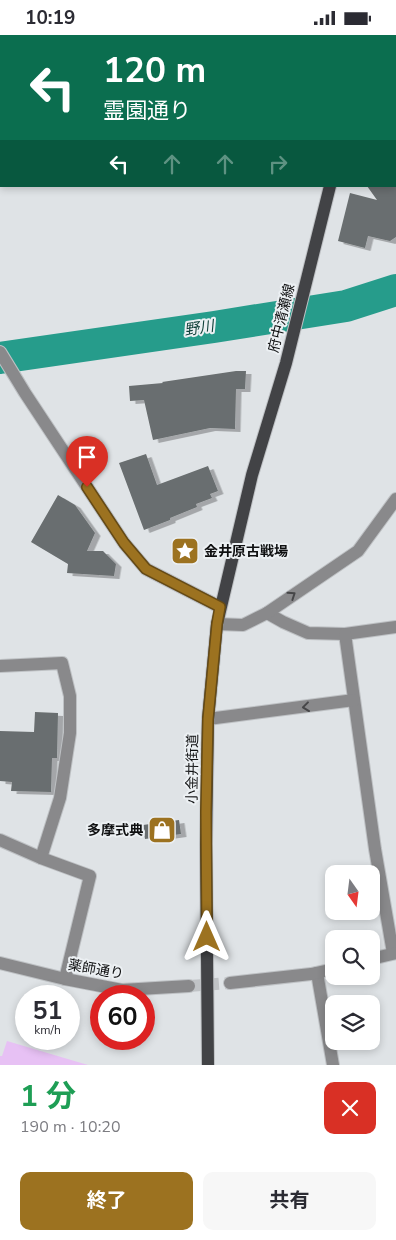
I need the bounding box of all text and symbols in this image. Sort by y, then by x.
text: 10:19 [25,5,75,31]
text: 120 m [103,47,206,94]
icon: left [20,55,85,120]
text: 霊園通り [103,96,191,126]
icon: left [105,150,133,178]
icon: ahead [158,150,186,178]
icon: ahead [211,150,239,178]
icon: right [264,150,292,178]
street label: 府中清瀬線 [264,282,299,354]
water label: 野川 [183,315,217,340]
pin [66,436,108,487]
icon: arrive [73,443,101,471]
place icon: 金井原古戦場 [170,536,200,566]
place label: 金井原古戦場 [204,542,288,561]
one-way arrow [287,592,296,601]
one-way arrow [302,701,310,711]
street label: 小金井街道 [182,734,203,804]
shop icon: 多摩式典 [147,815,177,845]
place label: 多摩式典 [87,821,143,840]
north arrow [325,865,380,920]
map controls [325,865,380,1050]
position arrow [180,910,232,962]
button: search [325,930,380,985]
street label: 薬師通り [67,955,125,984]
speed limit sign: 60 [90,985,155,1050]
text: 51 [32,994,63,1028]
button: layers [325,995,380,1050]
text: km/h [34,1022,61,1038]
text: 1 分 [20,1076,76,1117]
button: close [324,1082,376,1134]
text: 190 m · 10:20 [20,1116,121,1138]
button: 終了 [20,1172,193,1230]
button: 共有 [203,1172,376,1230]

